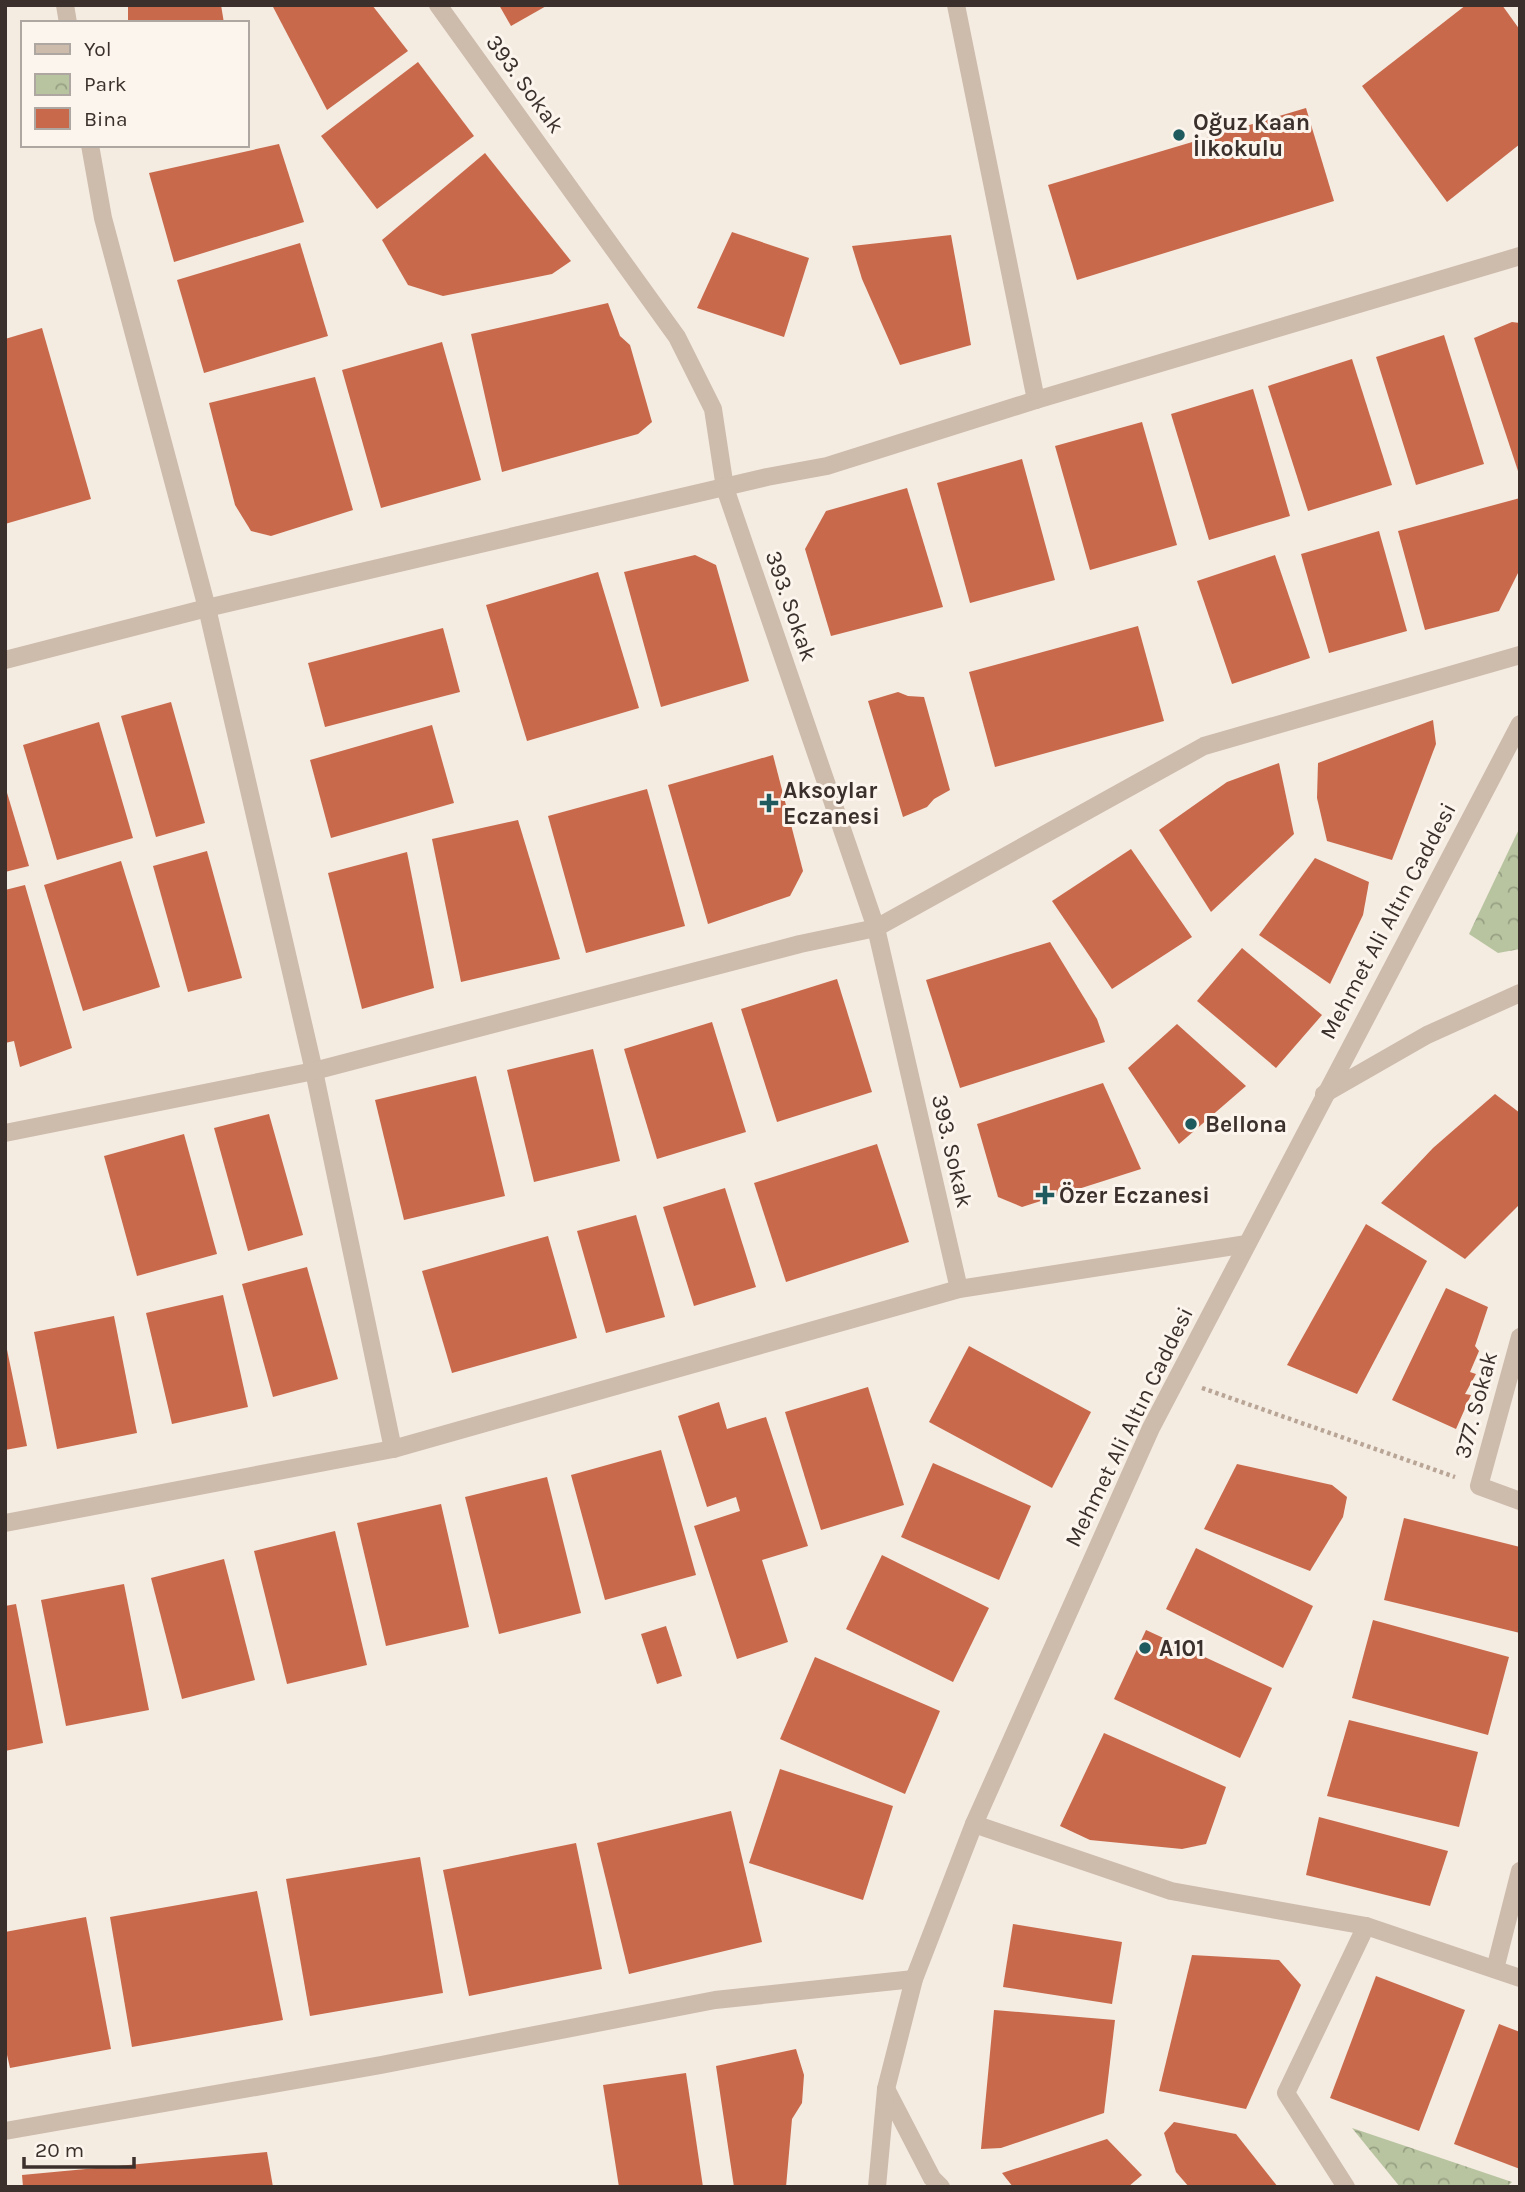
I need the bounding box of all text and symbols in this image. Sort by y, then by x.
legend [21,21,248,147]
street label: 393. Sokak [480,29,570,139]
text: Yol [84,37,112,61]
text: Park [84,72,127,96]
text: Bina [84,107,128,131]
place label: Oğuz Kaan İlkokulu [1193,109,1310,162]
marker: Oğuz Kaan İlkokulu [1171,127,1187,143]
street label: 393. Sokak [759,547,823,665]
place label: Aksoylar Eczanesi [783,777,880,830]
marker: Aksoylar Eczanesi [761,795,777,811]
street label: Mehmet Ali Altın Caddesi [1314,798,1462,1044]
street label: 393. Sokak [926,1092,978,1210]
place label: Bellona [1205,1111,1287,1138]
marker: Bellona [1183,1116,1199,1132]
place label: Özer Eczanesi [1059,1181,1210,1209]
marker: Özer Eczanesi [1037,1187,1053,1203]
street label: Mehmet Ali Altın Caddesi [1059,1303,1199,1551]
street label: 377. Sokak [1449,1348,1503,1462]
place label: A101 [1159,1635,1204,1662]
marker: A101 [1137,1640,1153,1656]
scale bar [24,2126,135,2170]
text: 20 m [35,2138,84,2162]

